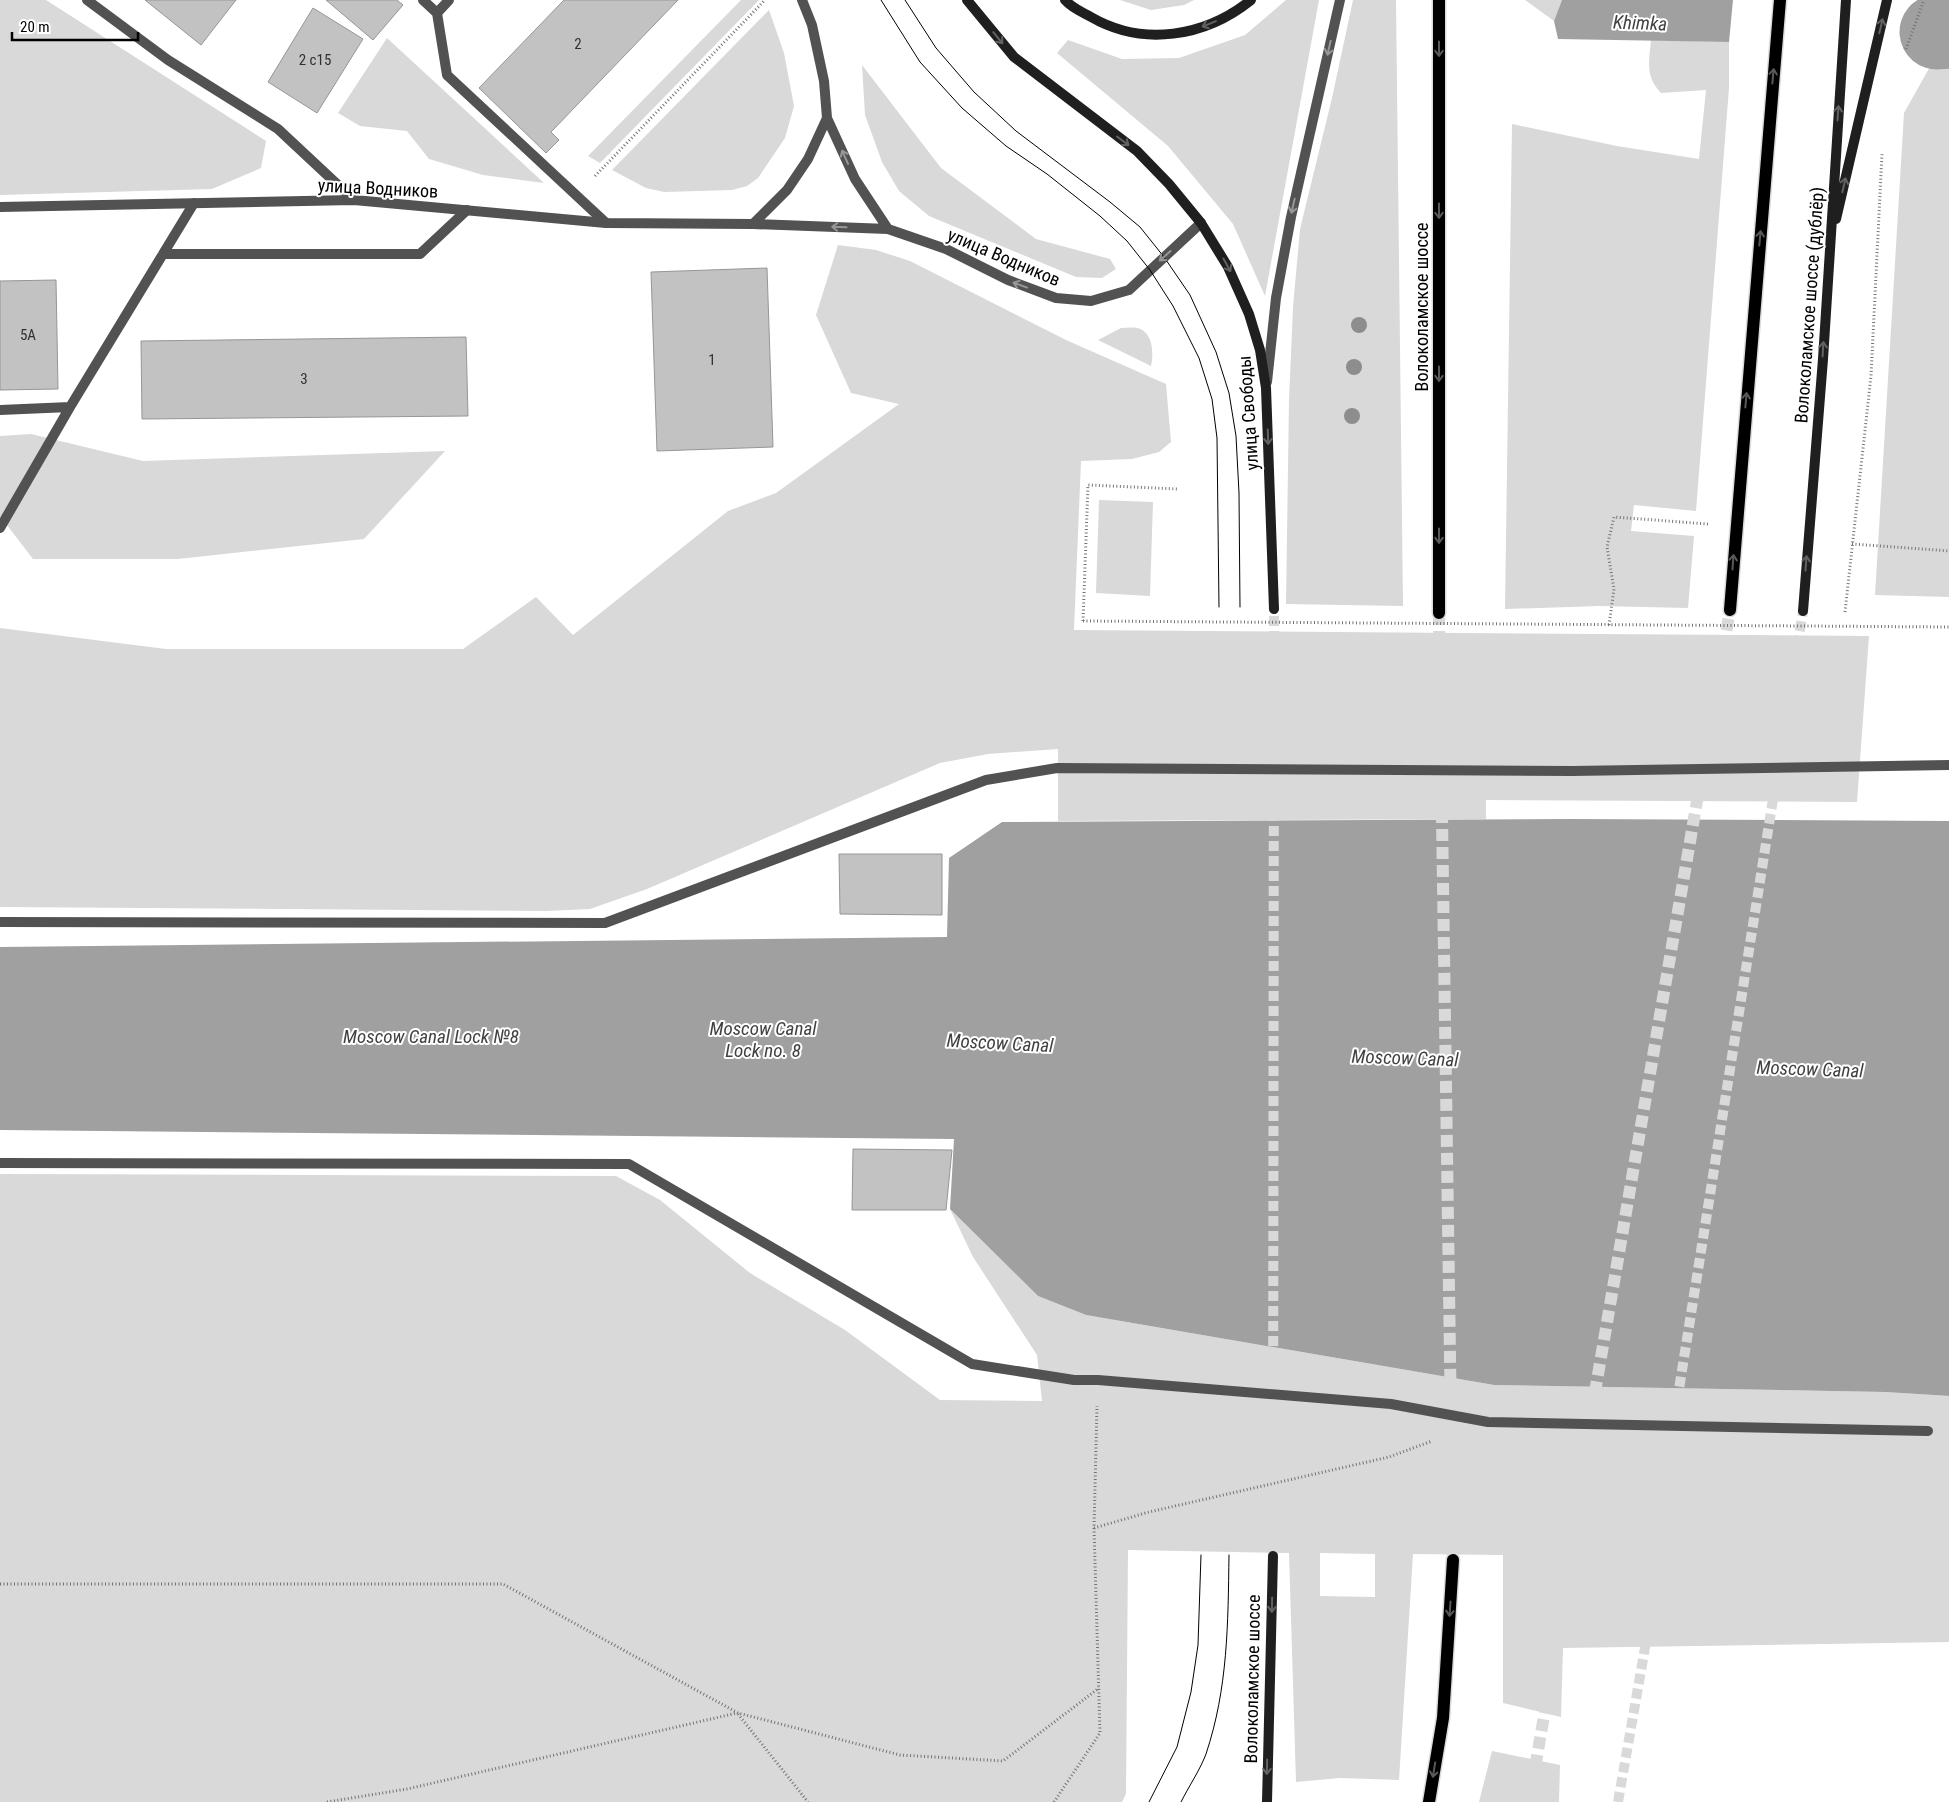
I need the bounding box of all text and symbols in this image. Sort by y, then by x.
scale bar [12,10,139,42]
water label: Khimka [1613,11,1667,35]
text: 20 m [20,18,50,36]
one-way arrow [1877,19,1886,35]
one-way arrow [1202,20,1217,29]
one-way arrow [993,31,1004,44]
house number: 2 [574,35,582,53]
one-way arrow [1324,39,1334,55]
one-way arrow [1434,40,1444,56]
house number: 2 с15 [299,51,331,69]
one-way arrow [1769,68,1778,84]
one-way arrow [1834,105,1843,121]
one-way arrow [1116,135,1129,146]
one-way arrow [840,150,849,165]
street label: улица Водников [317,174,439,202]
one-way arrow [1840,177,1849,193]
street label: Волоколамское шоссе (дублёр) [1790,186,1829,424]
one-way arrow [1288,198,1298,214]
one-way arrow [1434,202,1444,219]
one-way arrow [832,223,848,232]
street label: Волоколамское шоссе [1411,223,1432,391]
street label: улица Водников [944,224,1064,290]
one-way arrow [1755,230,1765,246]
one-way arrow [1159,250,1172,261]
one-way arrow [1222,257,1232,271]
one-way arrow [1013,280,1029,289]
house number: 5А [20,326,36,344]
one-way arrow [1819,341,1828,357]
house number: 1 [708,351,716,369]
street label: улица Свободы [1234,355,1262,471]
one-way arrow [1434,365,1444,381]
house number: 3 [300,370,308,388]
one-way arrow [1742,392,1751,408]
one-way arrow [1263,429,1272,445]
one-way arrow [1434,528,1444,544]
one-way arrow [1729,554,1738,570]
one-way arrow [1802,555,1811,571]
water label: Moscow Canal Lock no. 8 [710,1017,817,1062]
water label: Moscow Canal Lock №8 [343,1025,519,1048]
water label: Moscow Canal [946,1029,1055,1057]
water label: Moscow Canal [1351,1045,1460,1071]
water label: Moscow Canal [1756,1056,1865,1082]
street label: Волоколамское шоссе [1240,1594,1264,1764]
one-way arrow [1267,1596,1276,1612]
one-way arrow [1445,1601,1454,1617]
one-way arrow [1263,1759,1272,1775]
one-way arrow [1429,1762,1439,1778]

